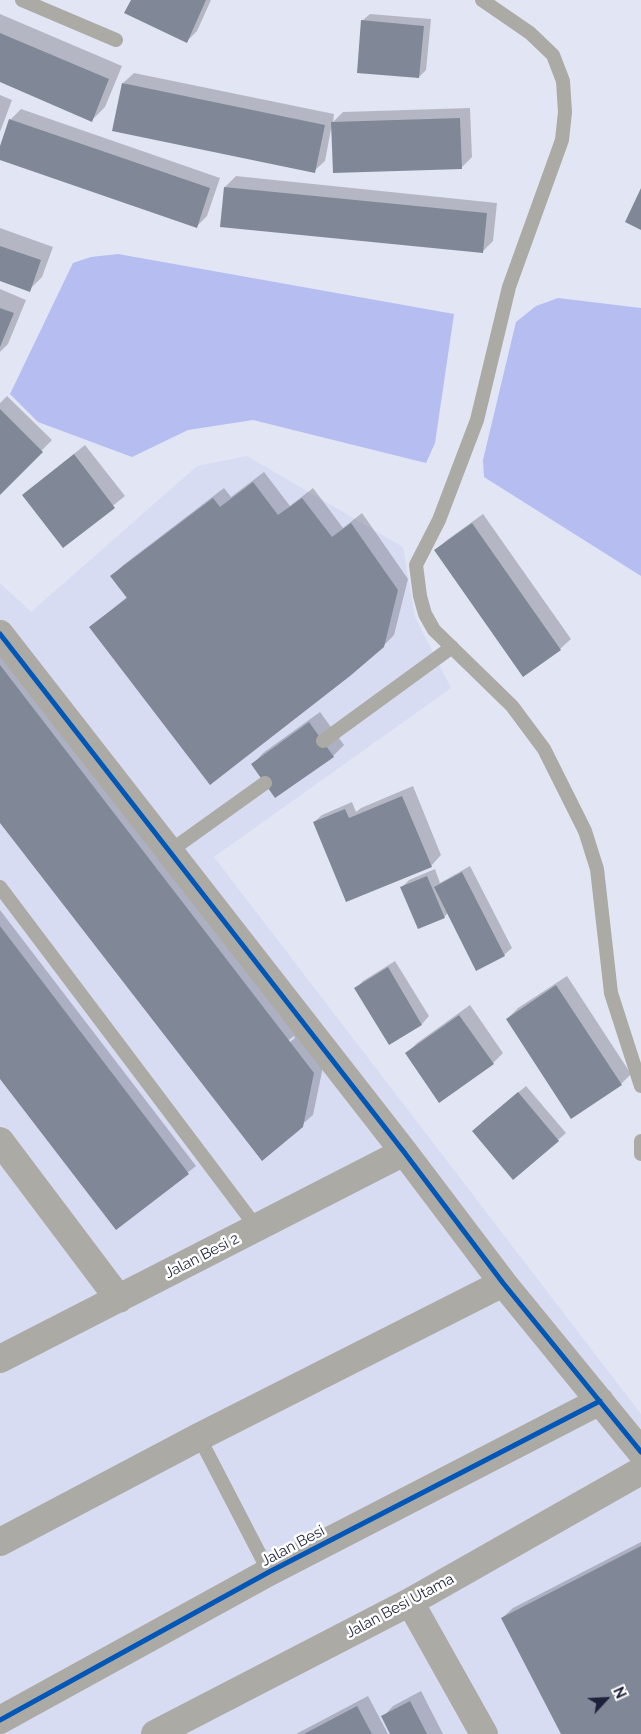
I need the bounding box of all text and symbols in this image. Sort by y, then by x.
street label: Jalan Besi 2 [162,1230,242,1282]
street label: Jalan Besi [258,1522,328,1570]
street label: Jalan Besi Utama [343,1570,457,1642]
north arrow [581,1674,631,1724]
text: N [610,1684,629,1701]

